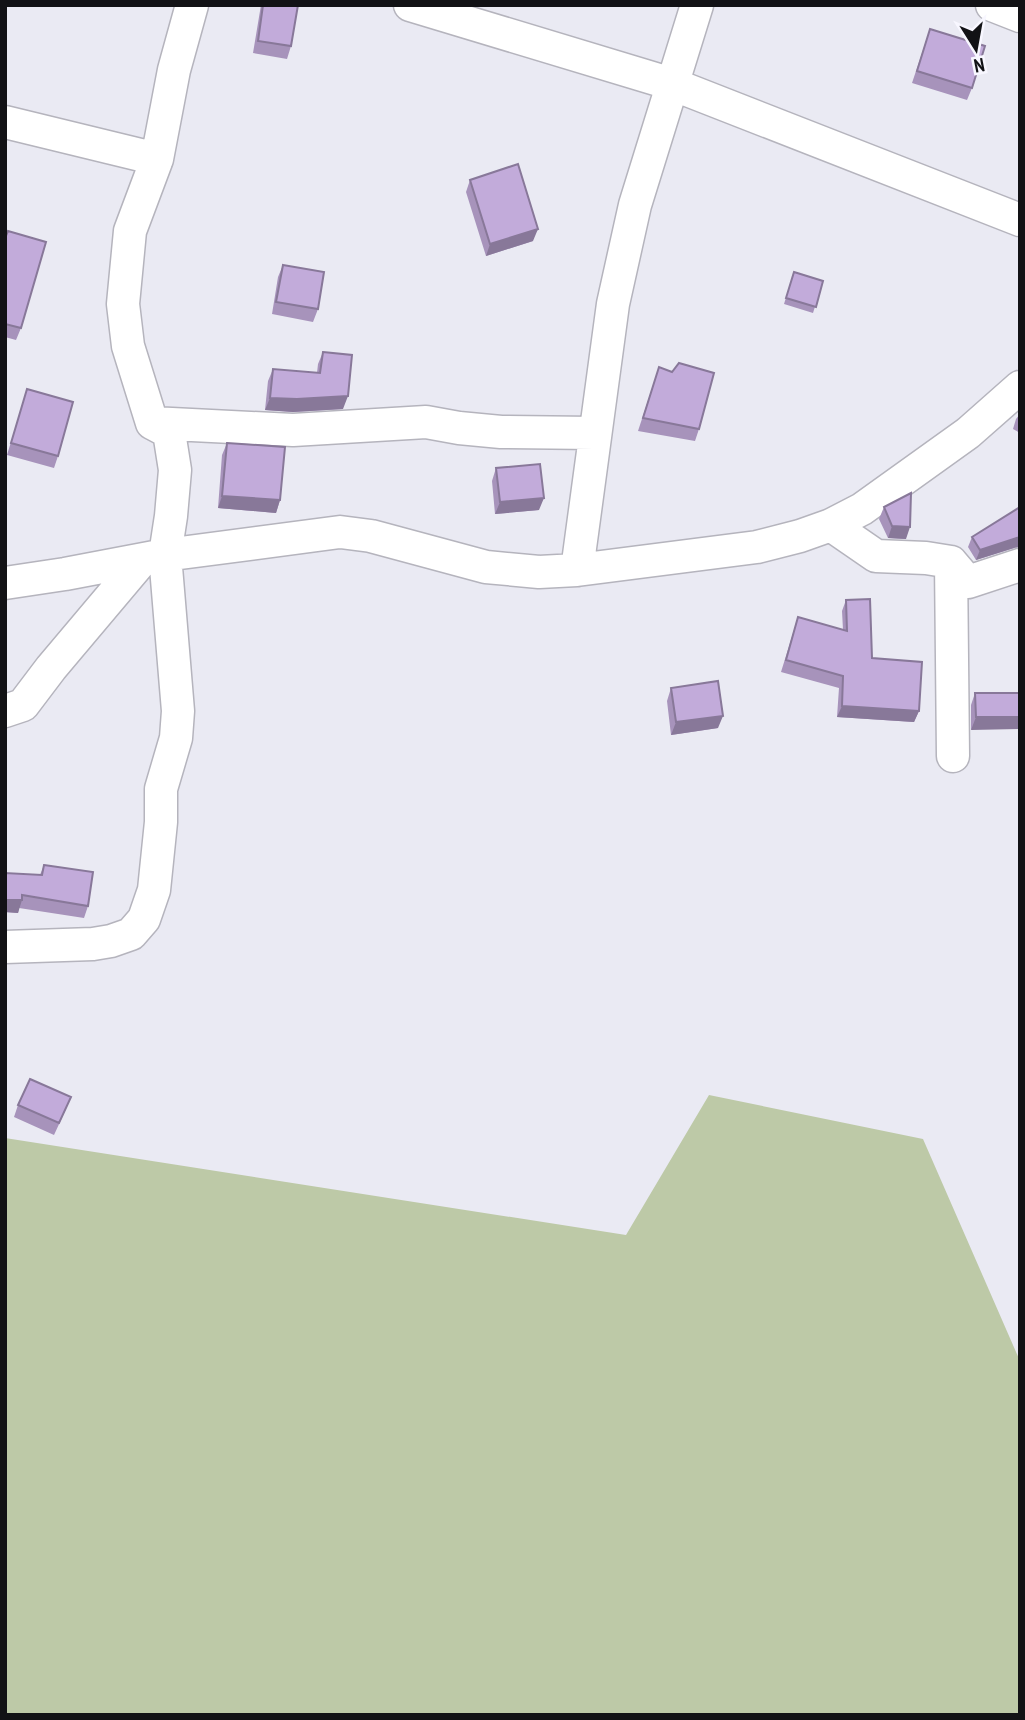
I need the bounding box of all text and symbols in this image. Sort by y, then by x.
north arrow [941,14,1011,84]
text: N [972,53,987,78]

